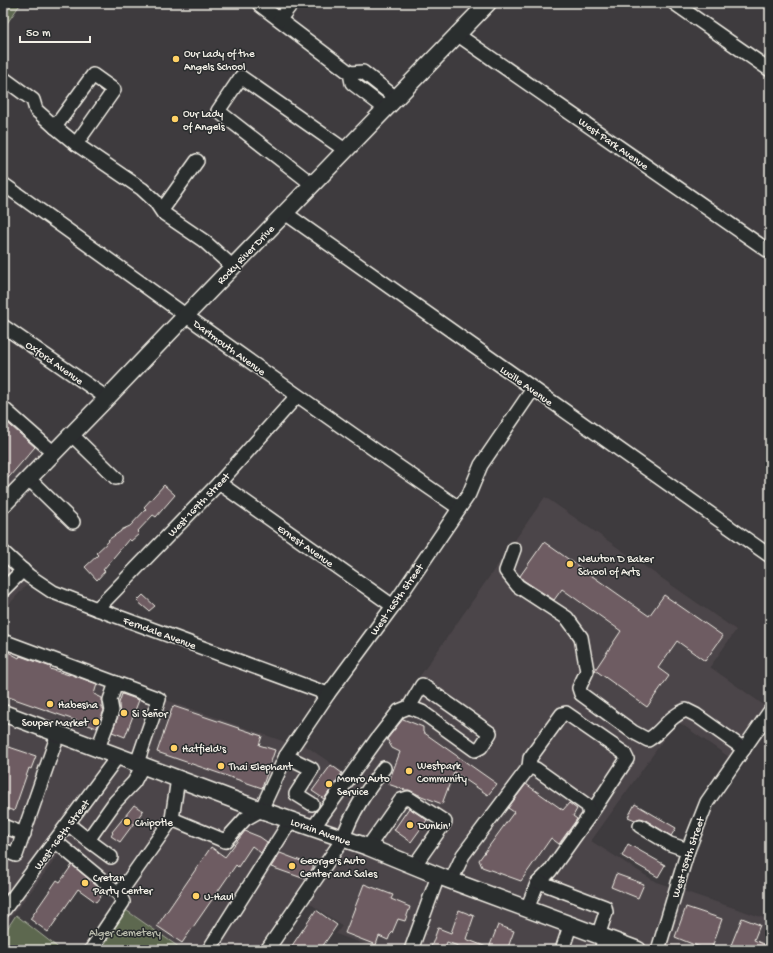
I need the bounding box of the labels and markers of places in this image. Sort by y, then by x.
place label: Our Lady of the Angels School [184,48,255,74]
marker: Our Lady of the Angels School [171,54,181,64]
place label: Our Lady of Angels [183,109,226,134]
marker: Our Lady of Angels [170,114,180,124]
place label: Newton D Baker School of Arts [578,554,655,579]
marker: Newton D Baker School of Arts [565,559,575,569]
marker: Habesha [45,699,55,709]
place label: Habesha [58,700,99,712]
marker: Si Señor [119,708,129,718]
place label: Si Señor [132,709,169,721]
marker: Souper Market [91,717,101,727]
place label: Souper Market [22,718,89,730]
marker: Hatfield's [169,743,179,753]
place label: Hatfield's [182,743,227,756]
marker: Thai Elephant [216,761,226,771]
place label: Westpark Community [417,761,468,786]
place label: Thai Elephant [228,762,294,774]
marker: Westpark Community [404,766,414,776]
place label: Monro Auto Service [337,774,390,799]
marker: Monro Auto Service [324,779,334,789]
marker: Chipotle [122,817,132,827]
place label: Chipotle [135,818,173,830]
marker: Dunkin' [405,820,415,830]
place label: Dunkin' [417,821,451,833]
place label: George's Auto Center and Sales [300,856,378,881]
marker: George's Auto Center and Sales [287,861,297,871]
place label: Cretan Party Center [92,873,154,898]
marker: Cretan Party Center [80,878,90,888]
marker: U-Haul [191,891,201,901]
place label: U-Haul [204,892,234,904]

